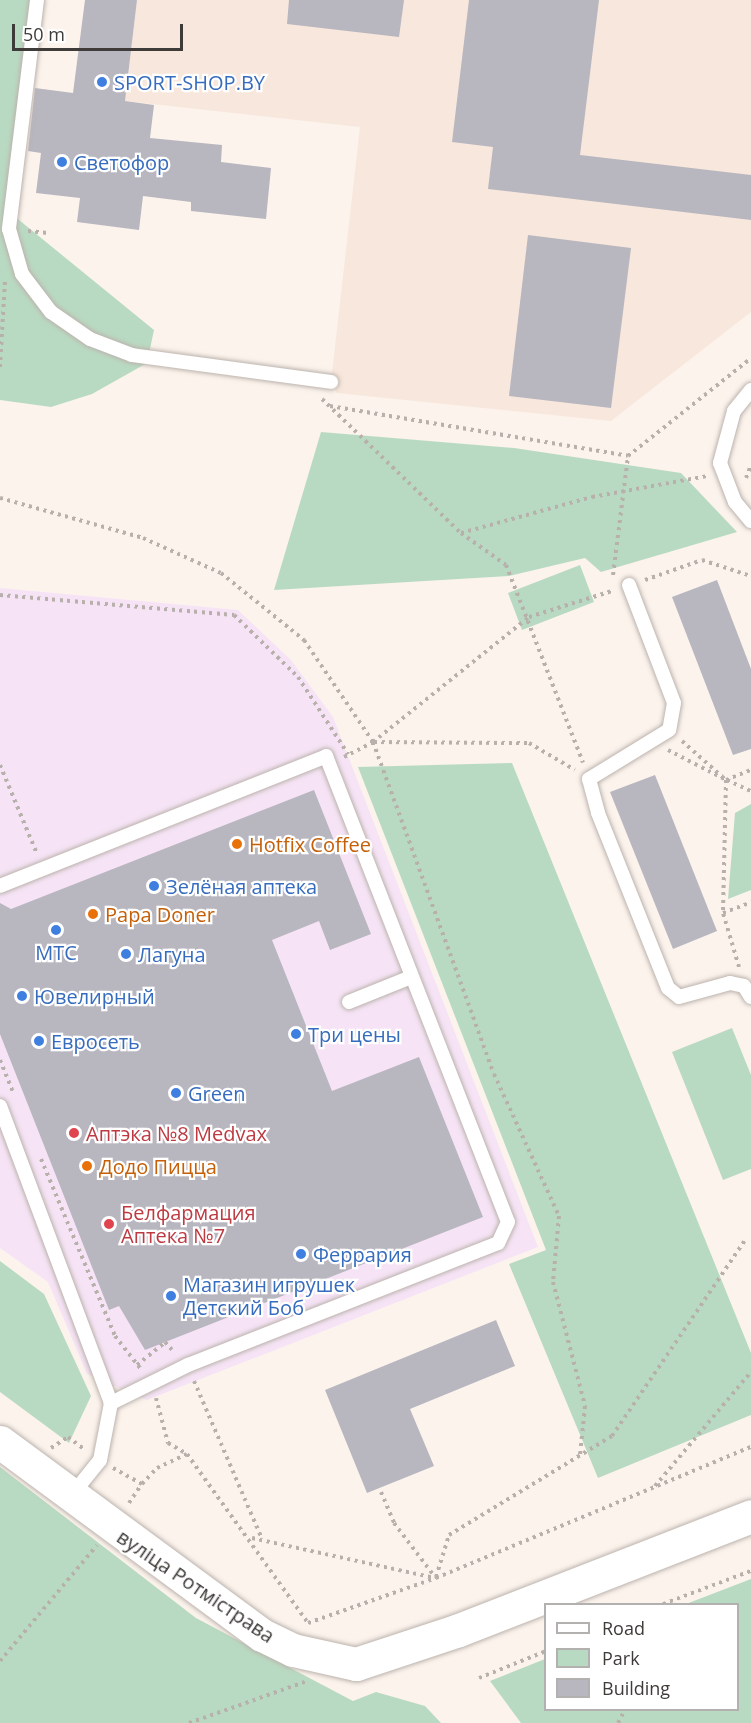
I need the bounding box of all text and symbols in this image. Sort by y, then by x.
scale bar [15,12,186,50]
text: 50 m [23,22,65,46]
place label: SPORT-SHOP.BY [114,70,265,94]
marker: SPORT-SHOP.BY [95,75,109,89]
place label: Светофор [74,150,169,174]
marker: Светофор [55,155,69,169]
place label: Hotfix Coffee [249,832,371,856]
marker: Hotfix Coffee [230,837,244,851]
place label: Зелёная аптека [166,874,317,898]
marker: Зелёная аптека [147,879,161,893]
place label: Papa Doner [105,902,215,926]
marker: Papa Doner [86,907,100,921]
marker: МТС [49,923,63,937]
place label: МТС [35,940,77,964]
place label: Лагуна [138,942,206,966]
marker: Лагуна [119,947,133,961]
place label: Ювелирный [34,984,155,1008]
marker: Ювелирный [15,989,29,1003]
place label: Три цены [308,1022,401,1046]
marker: Три цены [289,1027,303,1041]
place label: Евросеть [51,1029,140,1053]
marker: Евросеть [32,1034,46,1048]
place label: Green [188,1081,245,1105]
marker: Green [169,1086,183,1100]
place label: Аптэка №8 Medvax [86,1121,267,1145]
marker: Аптэка №8 Medvax [67,1126,81,1140]
place label: Додо Пицца [99,1154,217,1178]
marker: Додо Пицца [80,1159,94,1173]
place label: Белфармация Аптека №7 [121,1200,256,1247]
marker: Белфармация Аптека №7 [102,1217,116,1231]
place label: Феррария [313,1242,412,1266]
marker: Феррария [294,1247,308,1261]
place label: Магазин игрушек Детский Боб [183,1272,355,1319]
marker: Магазин игрушек Детский Боб [164,1289,178,1303]
street label: вуліца Ротмістрава [113,1524,279,1648]
legend [544,1603,739,1711]
text: Road [602,1616,645,1640]
text: Park [602,1646,640,1670]
text: Building [602,1676,670,1700]

